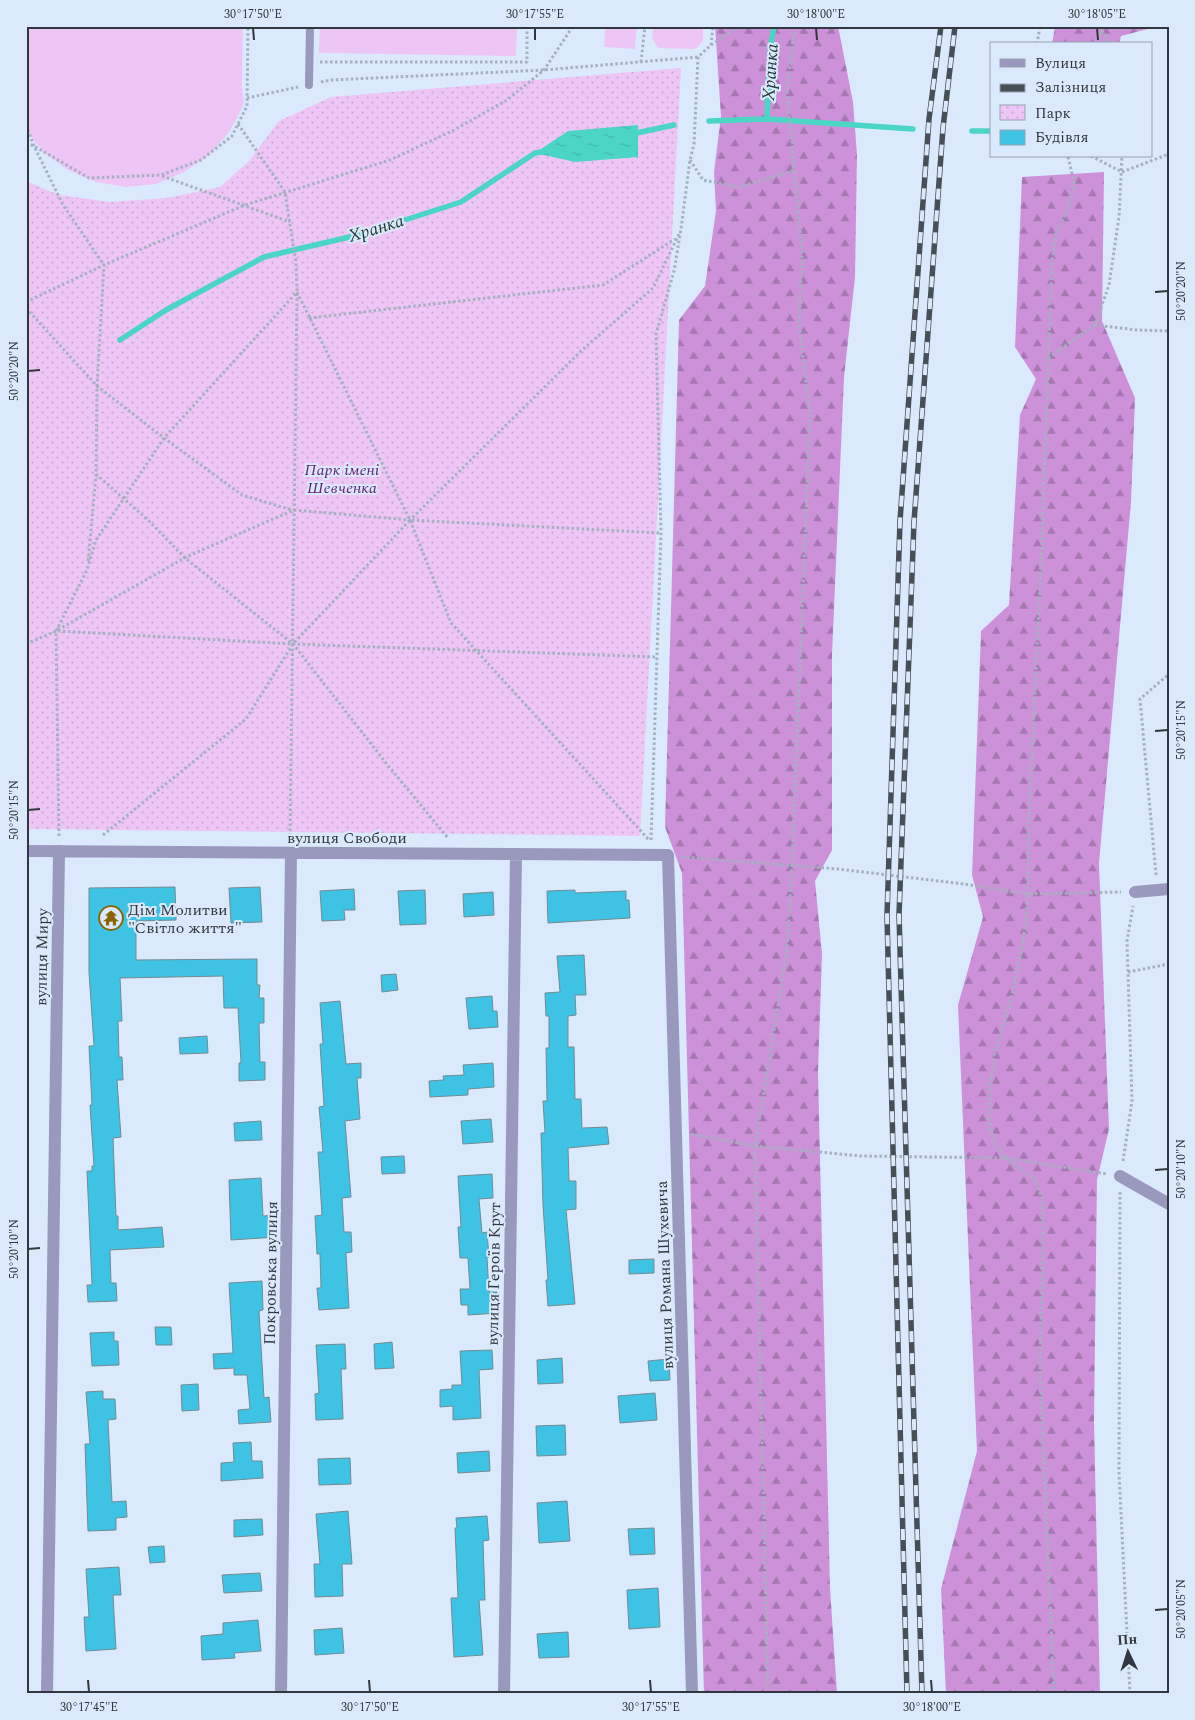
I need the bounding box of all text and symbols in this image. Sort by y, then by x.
text: 30°17'50"E [224,5,282,24]
text: 30°17'55"E [506,5,564,24]
text: 30°18'00"E [787,5,845,24]
text: 30°18'05"E [1068,5,1126,24]
legend [990,42,1152,158]
water label: Хранка [755,43,786,102]
text: Вулиця [1035,52,1086,75]
text: Залізниця [1035,76,1106,99]
text: Парк [1035,102,1071,125]
text: Будівля [1035,126,1089,149]
water label: Хранка [344,207,407,250]
text: 50°20'20"N [1172,261,1191,321]
text: 50°20'20"N [5,341,24,401]
park label: Парк імені Шевченка [305,458,380,500]
text: 50°20'15"N [1172,700,1191,760]
text: 50°20'15"N [5,780,24,840]
street label: вулиця Свободи [287,826,407,850]
place label: Дім Молитви "Світло життя" [128,898,242,940]
temple icon: Дім Молитви "Світло життя" [98,905,124,931]
street label: вулиця Миру [29,907,55,1006]
text: 50°20'10"N [1172,1139,1191,1199]
street label: вулиця Романа Шухевича [650,1180,680,1370]
street label: Покровська вулиця [258,1201,284,1345]
street label: вулиця Героїв Крут [481,1202,507,1346]
text: 50°20'10"N [5,1219,24,1279]
text: 50°20'05"N [1172,1579,1191,1639]
north arrow [1102,1628,1152,1678]
text: Пн [1116,1628,1138,1651]
text: 30°17'45"E [60,1698,118,1717]
text: 30°17'50"E [341,1698,399,1717]
text: 30°17'55"E [622,1698,680,1717]
text: 30°18'00"E [903,1698,961,1717]

